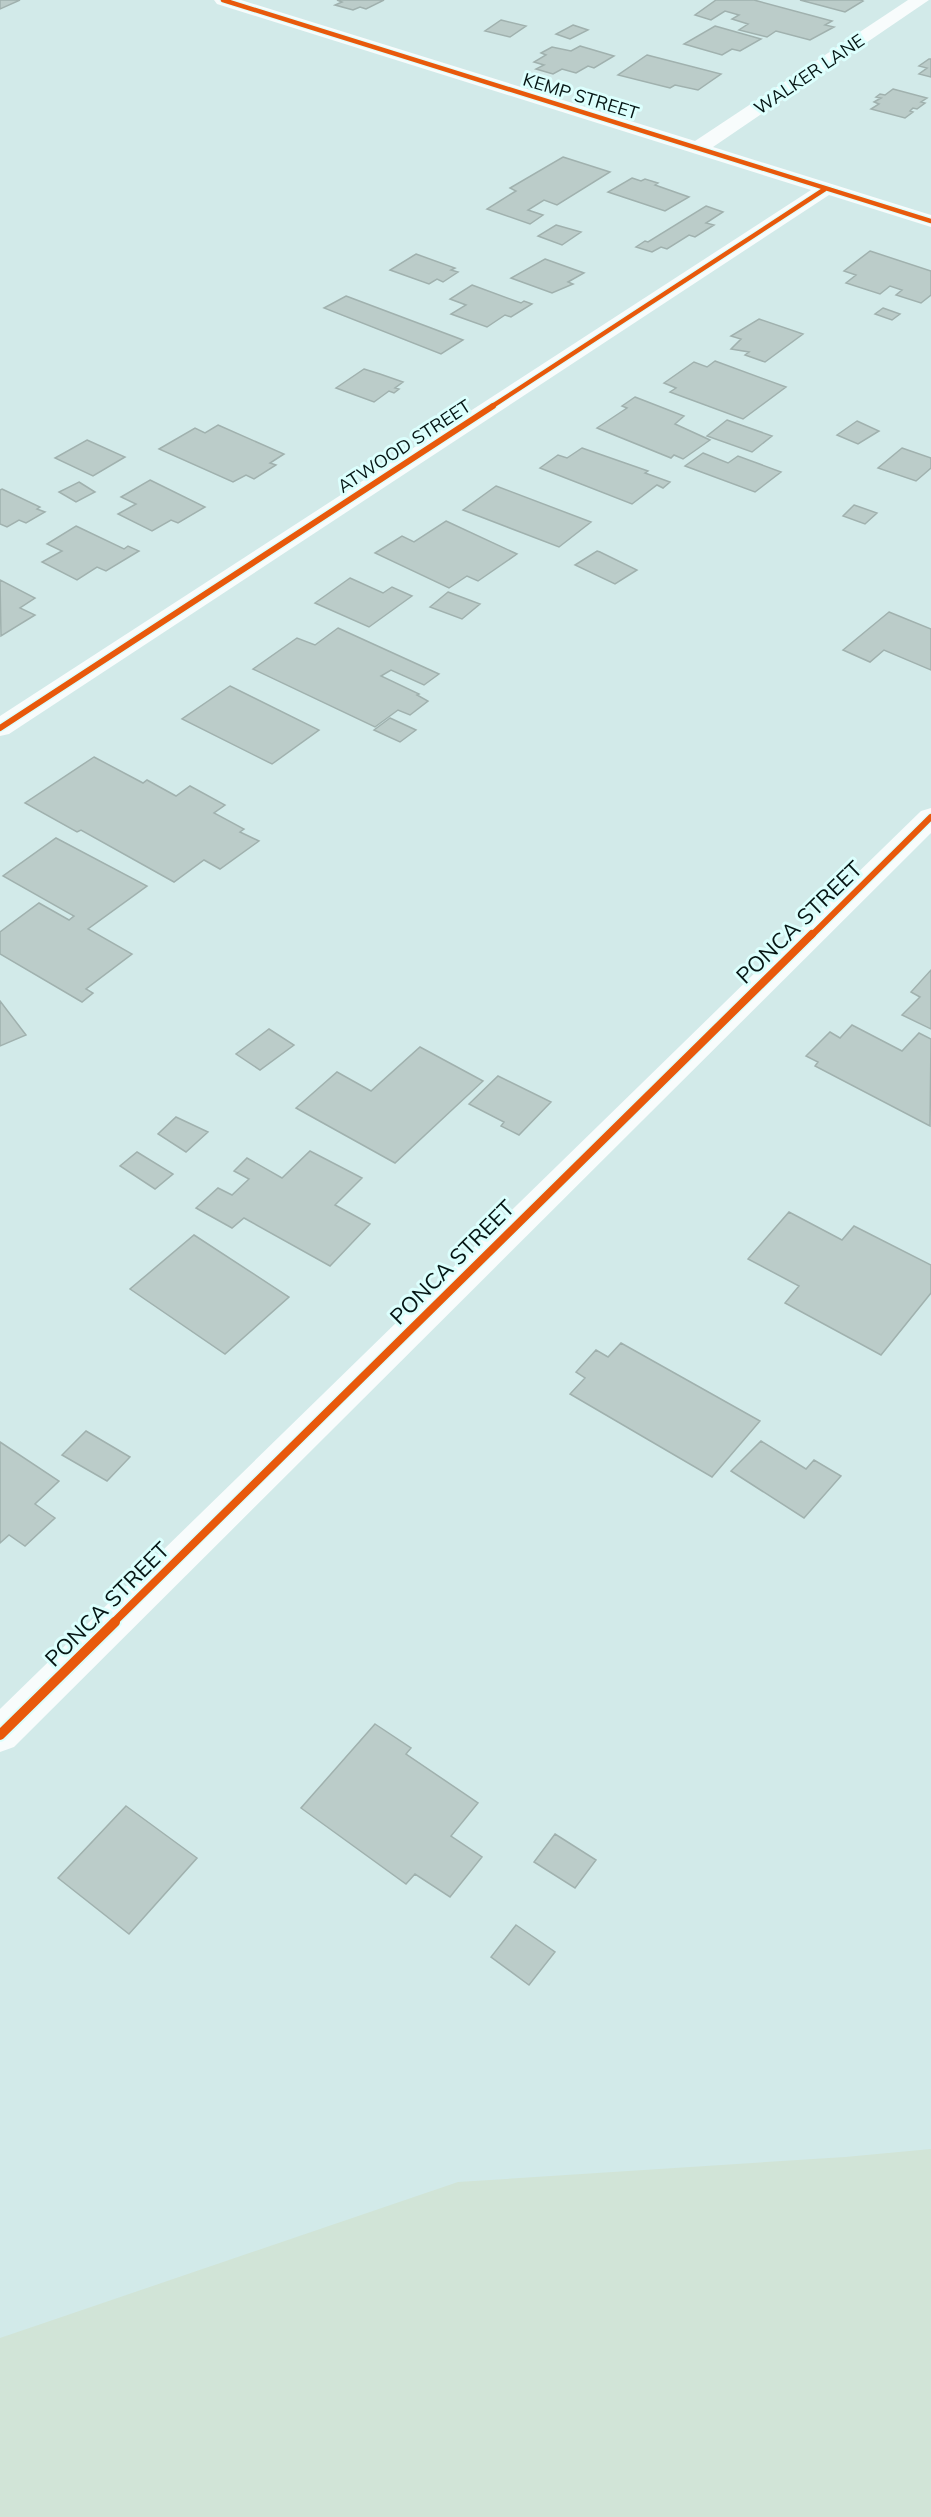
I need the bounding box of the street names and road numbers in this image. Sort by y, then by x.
street label: WALKER LANE [750,29,868,119]
street label: KEMP STREET [520,67,642,125]
street label: ATWOOD STREET [333,394,475,498]
street label: PONCA STREET [730,855,868,989]
street label: PONCA STREET [384,1194,520,1330]
street label: PONCA STREET [39,1536,175,1672]

